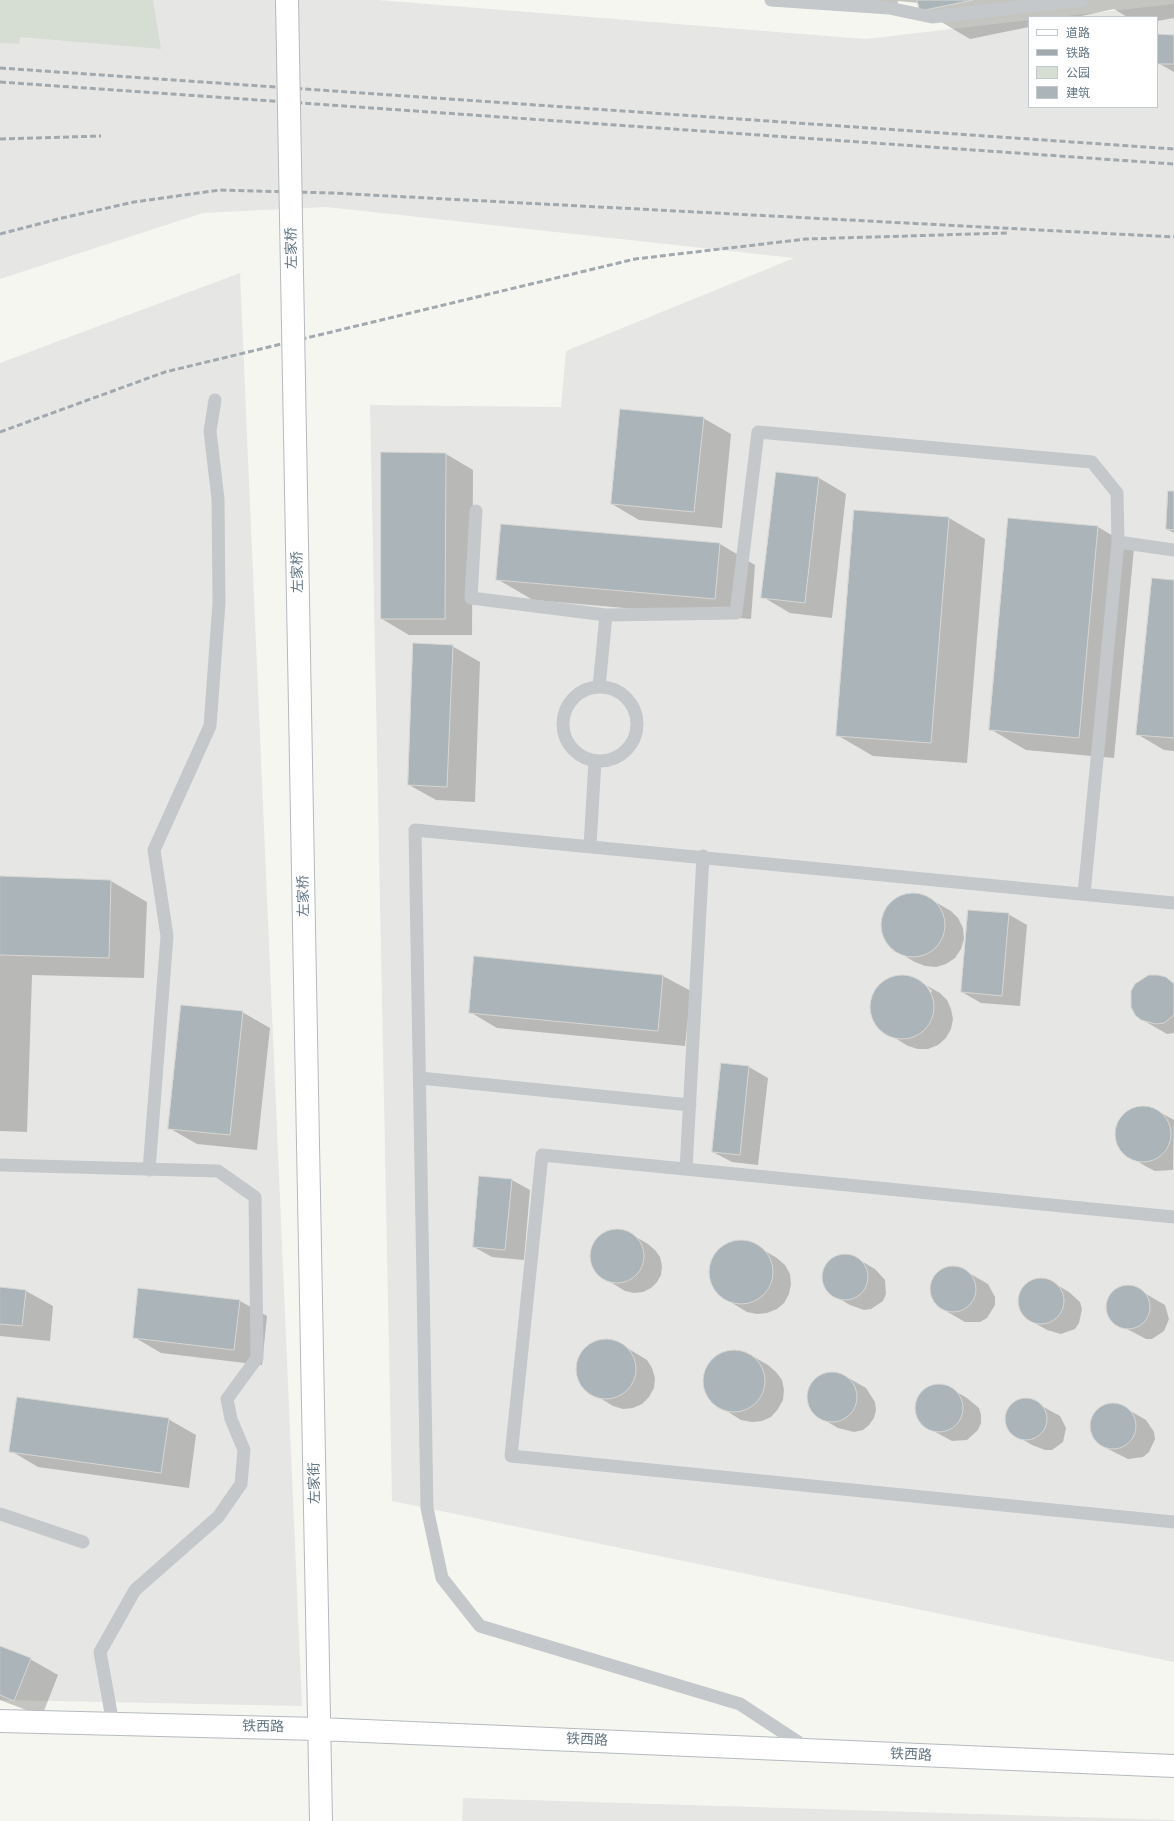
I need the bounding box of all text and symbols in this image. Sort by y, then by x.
legend [1028,16,1158,108]
text: 道路 [1066,24,1090,41]
text: 铁路 [1066,44,1090,61]
text: 公园 [1066,64,1090,81]
text: 建筑 [1066,84,1090,101]
street label: 左家桥 [283,227,301,269]
street label: 左家桥 [289,551,307,593]
street label: 左家桥 [295,875,313,917]
street label: 左家街 [306,1462,324,1504]
street label: 铁西路 [242,1718,284,1736]
street label: 铁西路 [566,1731,608,1749]
street label: 铁西路 [890,1746,932,1764]

